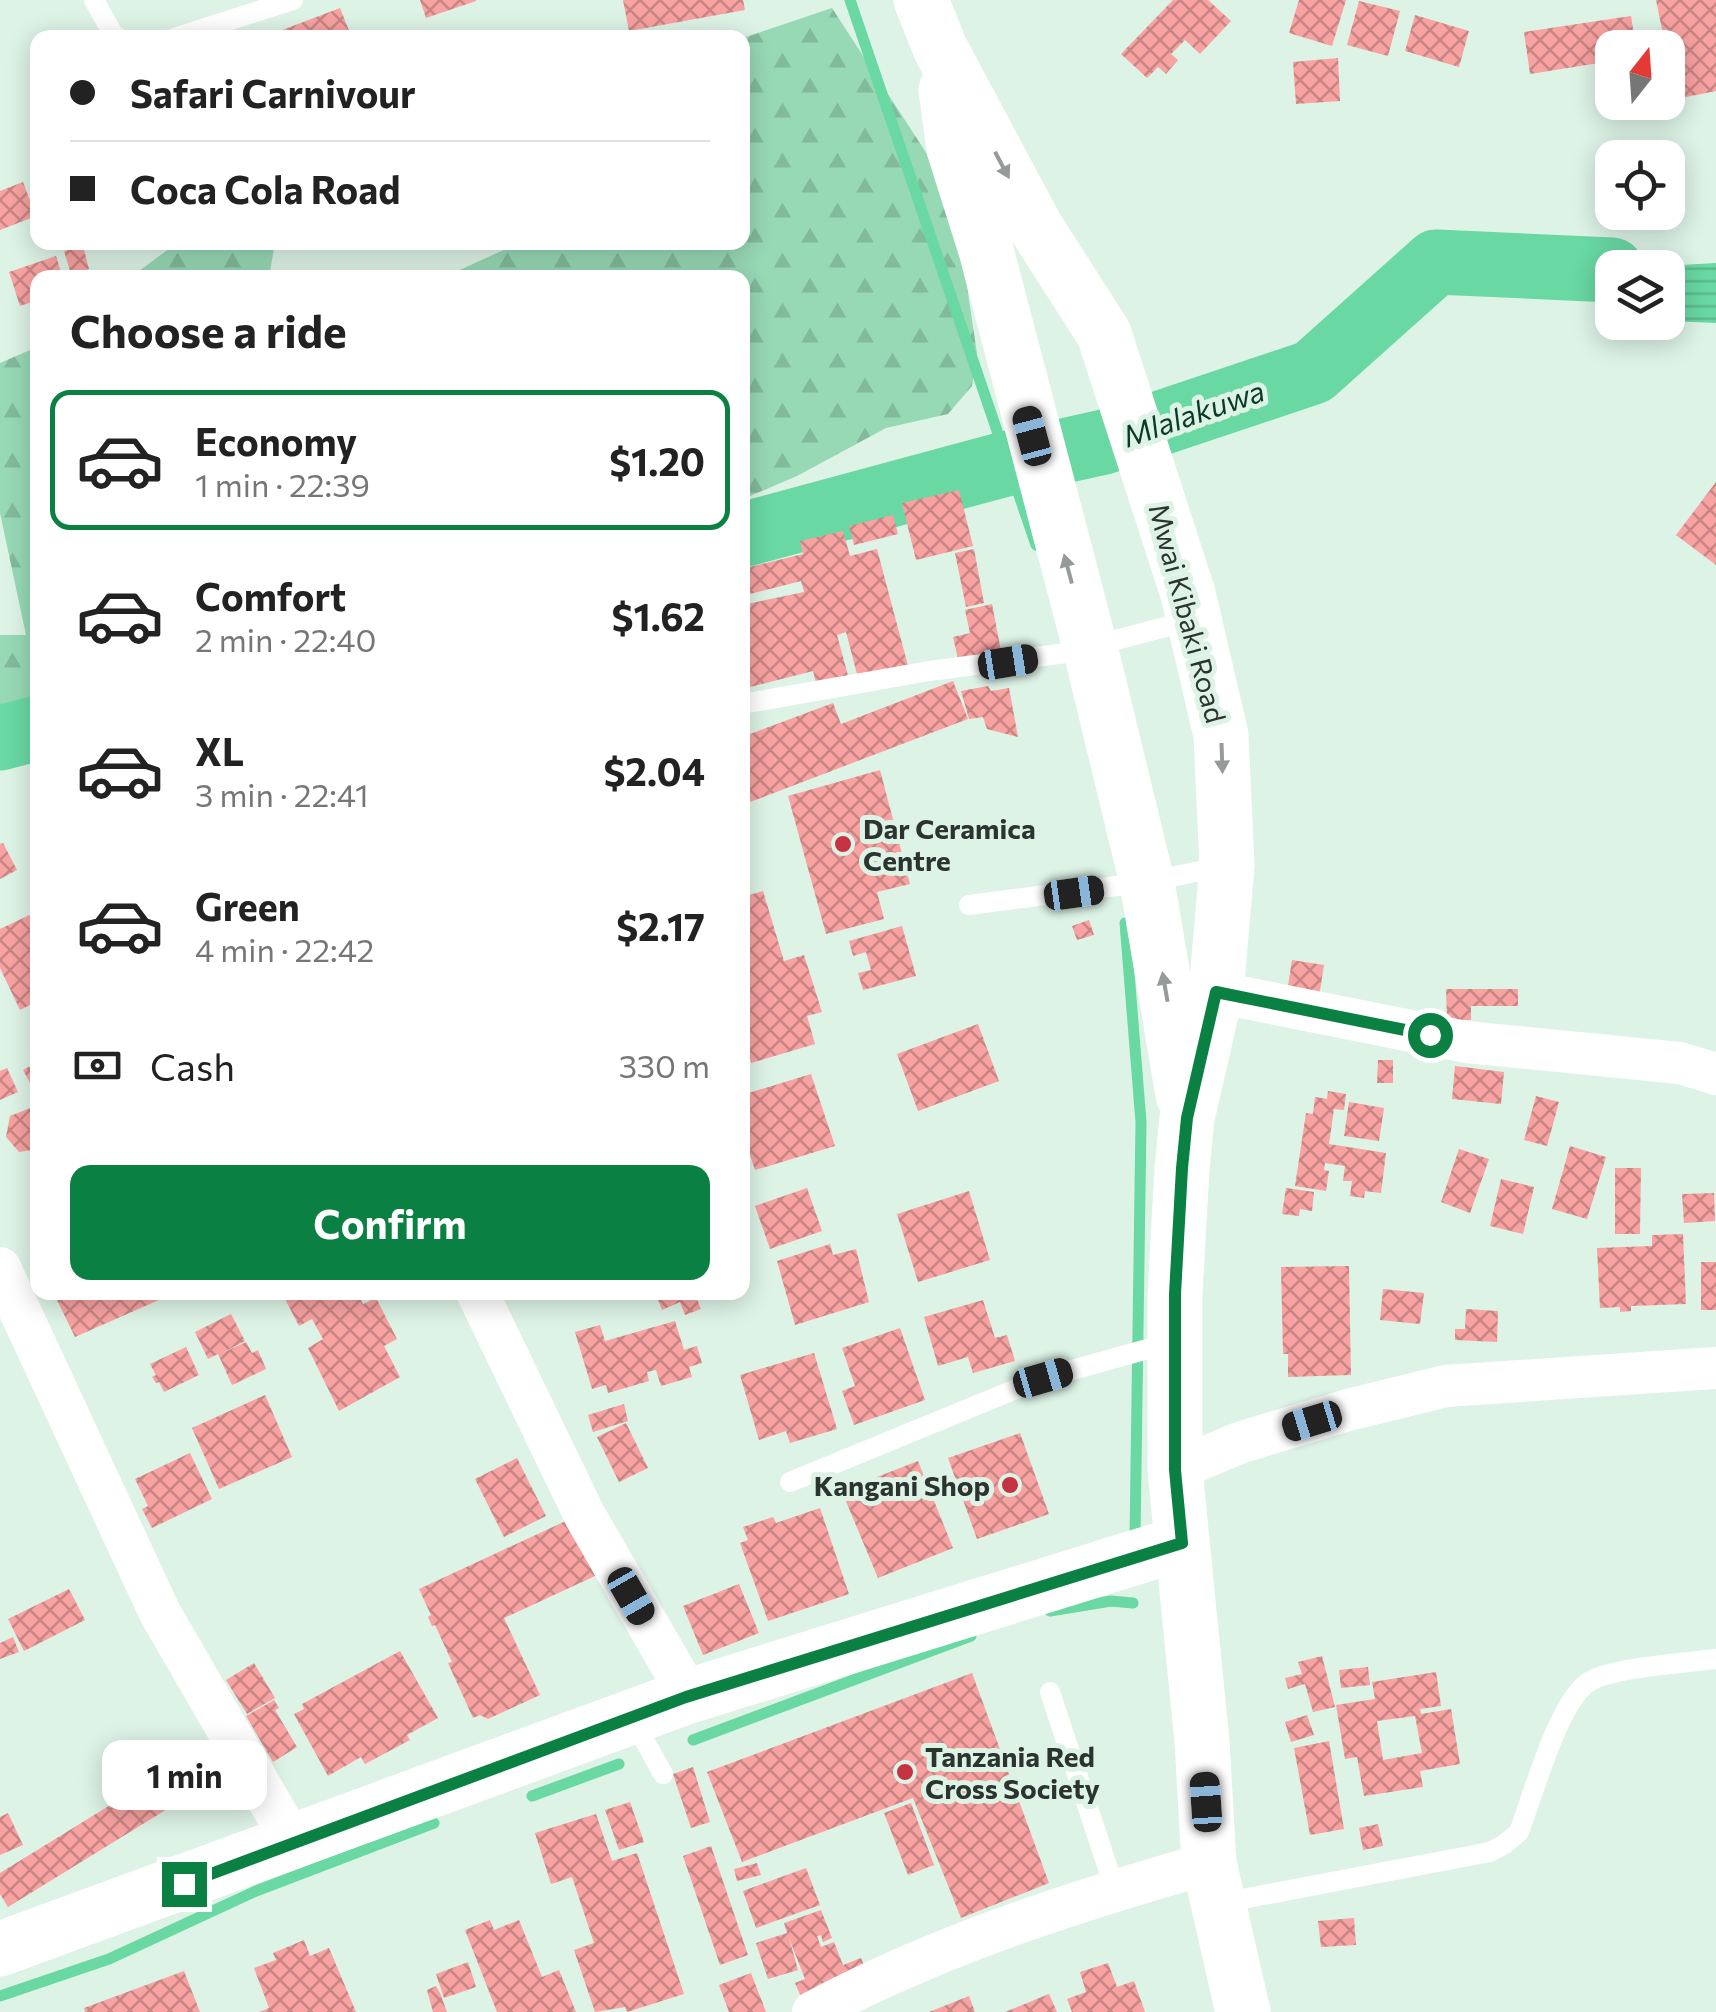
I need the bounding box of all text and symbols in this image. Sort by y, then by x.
north arrow [1595,30,1685,120]
map controls [1595,30,1685,340]
text: Safari Carnivour [130,69,416,116]
button: locate [1595,140,1685,230]
one-way arrow [994,150,1011,179]
text: Coca Cola Road [130,165,401,212]
button: layers [1595,250,1685,340]
text: Choose a ride [70,302,347,357]
water label: Mlalakuwa [1117,370,1269,454]
car [1010,403,1054,469]
icon: car [75,415,165,505]
text: Economy [195,417,357,464]
text: $1.20 [609,437,705,484]
text: 1 min · 22:39 [195,464,370,504]
street label: Mwai Kibaki Road [1142,500,1234,726]
one-way arrow [1060,553,1076,584]
icon: car [75,570,165,660]
text: Comfort [195,572,346,619]
text: $1.62 [612,592,705,639]
text: 2 min · 22:40 [195,619,376,659]
car [976,642,1040,682]
icon: car [75,725,165,815]
text: XL [195,727,244,774]
one-way arrow [1214,742,1230,774]
text: $2.04 [603,747,705,794]
text: 3 min · 22:41 [195,774,369,814]
place label: Dar Ceramica Centre [863,811,1036,877]
marker: Dar Ceramica Centre [832,833,854,855]
car [1042,874,1106,912]
icon: car [75,880,165,970]
text: Green [195,882,300,929]
text: $2.17 [616,902,705,949]
text: 4 min · 22:42 [195,929,374,969]
one-way arrow [1157,971,1172,1003]
route start [1408,1013,1453,1058]
icon: cash [70,1038,125,1093]
text: Cash [150,1042,235,1089]
text: 330 m [619,1045,710,1085]
button: Confirm [70,1165,710,1280]
car [1010,1355,1076,1401]
car [1279,1398,1345,1444]
place label: Kangani Shop [814,1468,990,1502]
marker: Kangani Shop [999,1474,1021,1496]
car [603,1563,659,1629]
callout: 1 min [101,1739,266,1809]
place label: Tanzania Red Cross Society [925,1739,1100,1805]
text: 1 min [147,1755,222,1795]
marker: Tanzania Red Cross Society [894,1761,916,1783]
car [1189,1771,1223,1833]
route end [162,1862,207,1907]

